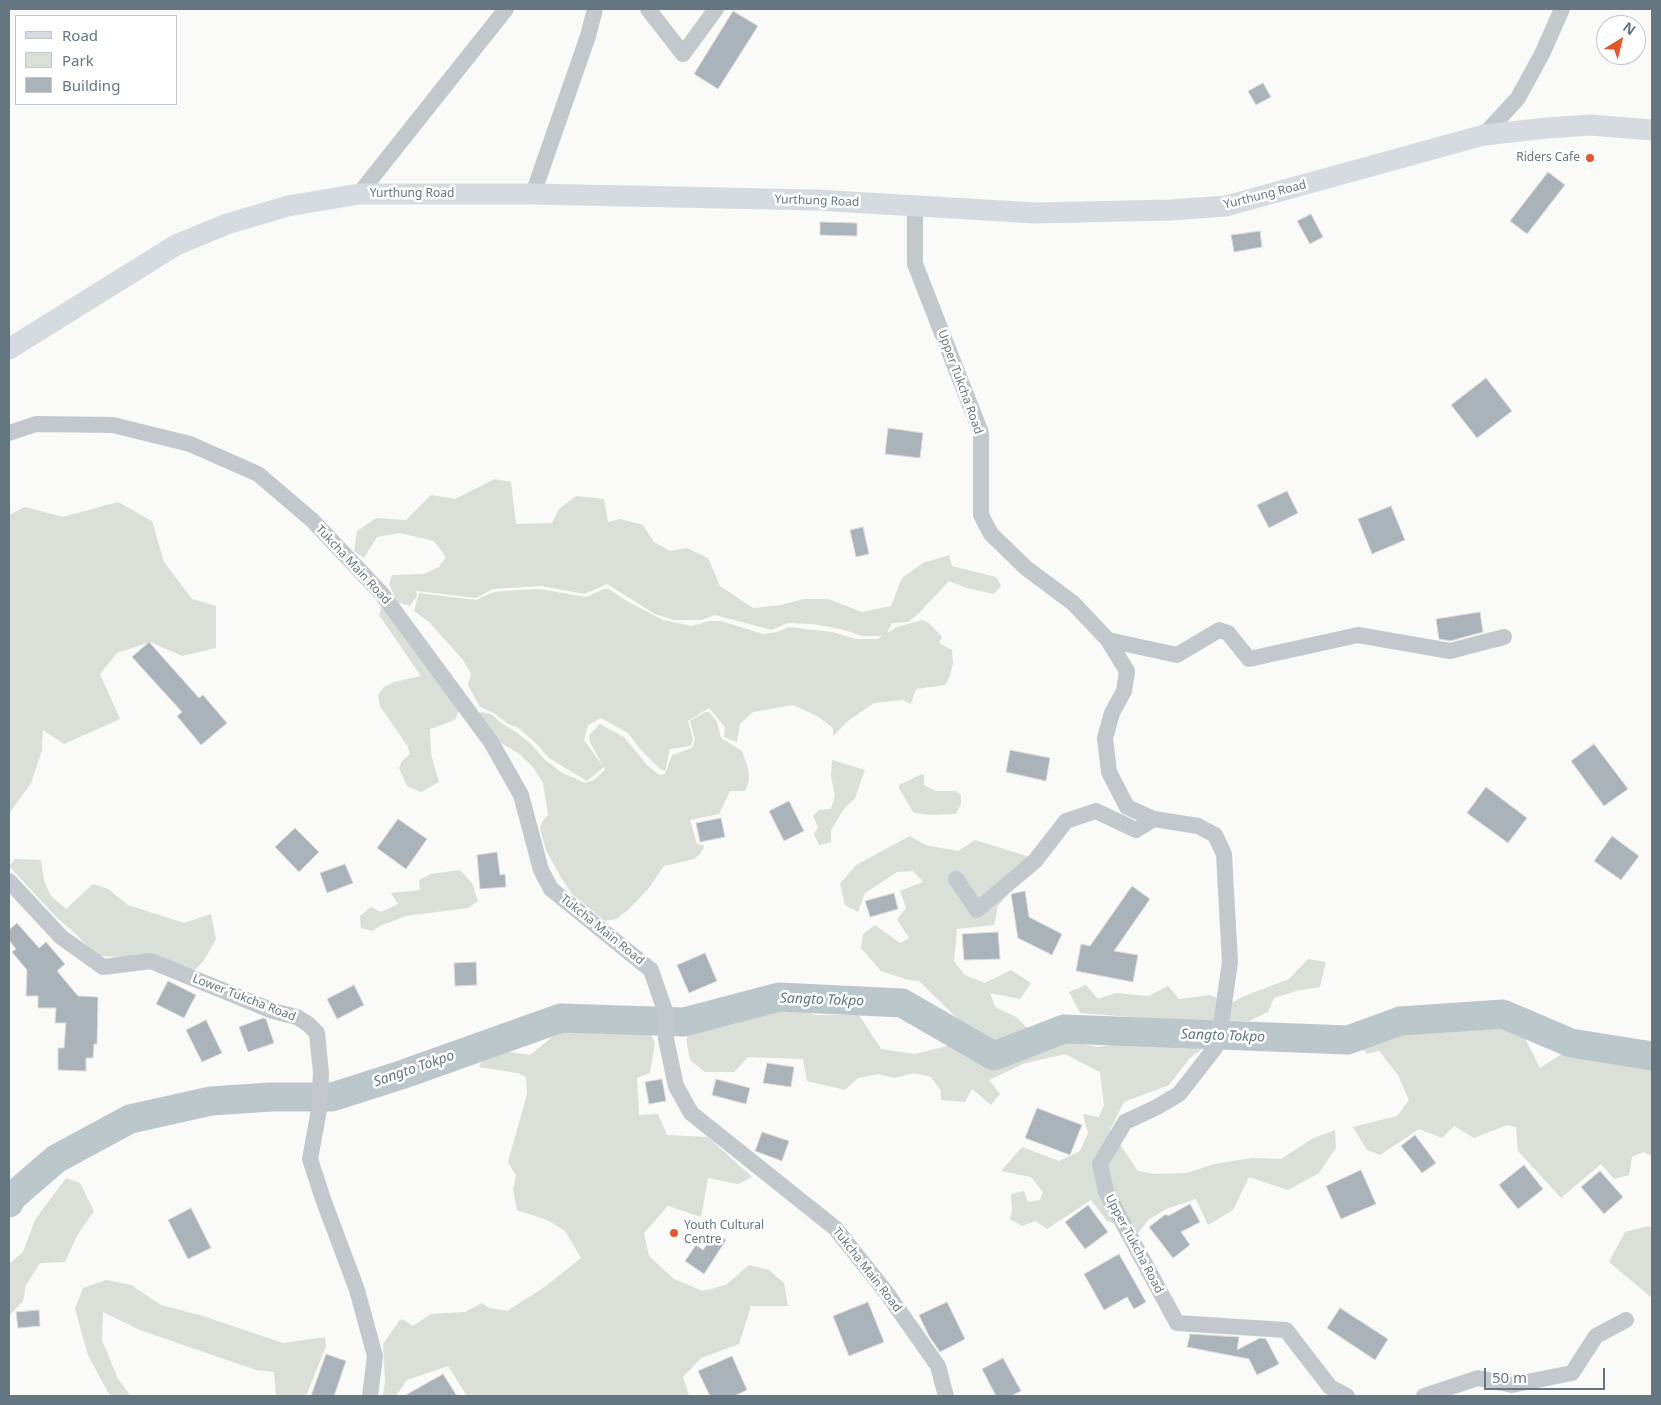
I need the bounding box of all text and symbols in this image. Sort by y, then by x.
legend [15,15,178,105]
north arrow [1596,15,1646,65]
text: N [1619,17,1640,39]
text: Road [62,25,98,45]
text: Park [62,50,94,70]
text: Building [62,75,120,95]
place label: Riders Cafe [1516,151,1580,165]
marker: Riders Cafe [1584,152,1596,164]
street label: Yurthung Road [1222,178,1308,212]
street label: Yurthung Road [370,187,454,201]
street label: Yurthung Road [774,192,860,210]
street label: Upper Tukcha Road [934,328,986,436]
street label: Tukcha Main Road [313,522,393,608]
street label: Tukcha Main Road [557,892,647,968]
street label: Lower Tukcha Road [190,972,298,1024]
water label: Sangto Tokpo [780,990,864,1010]
water label: Sangto Tokpo [1181,1026,1265,1046]
water label: Sangto Tokpo [371,1047,457,1091]
street label: Upper Tukcha Road [1102,1192,1166,1296]
place label: Youth Cultural Centre [684,1219,764,1247]
street label: Tukcha Main Road [830,1225,904,1315]
marker: Youth Cultural Centre [668,1227,680,1239]
scale bar [1486,1358,1607,1390]
text: 50 m [1492,1367,1527,1387]

